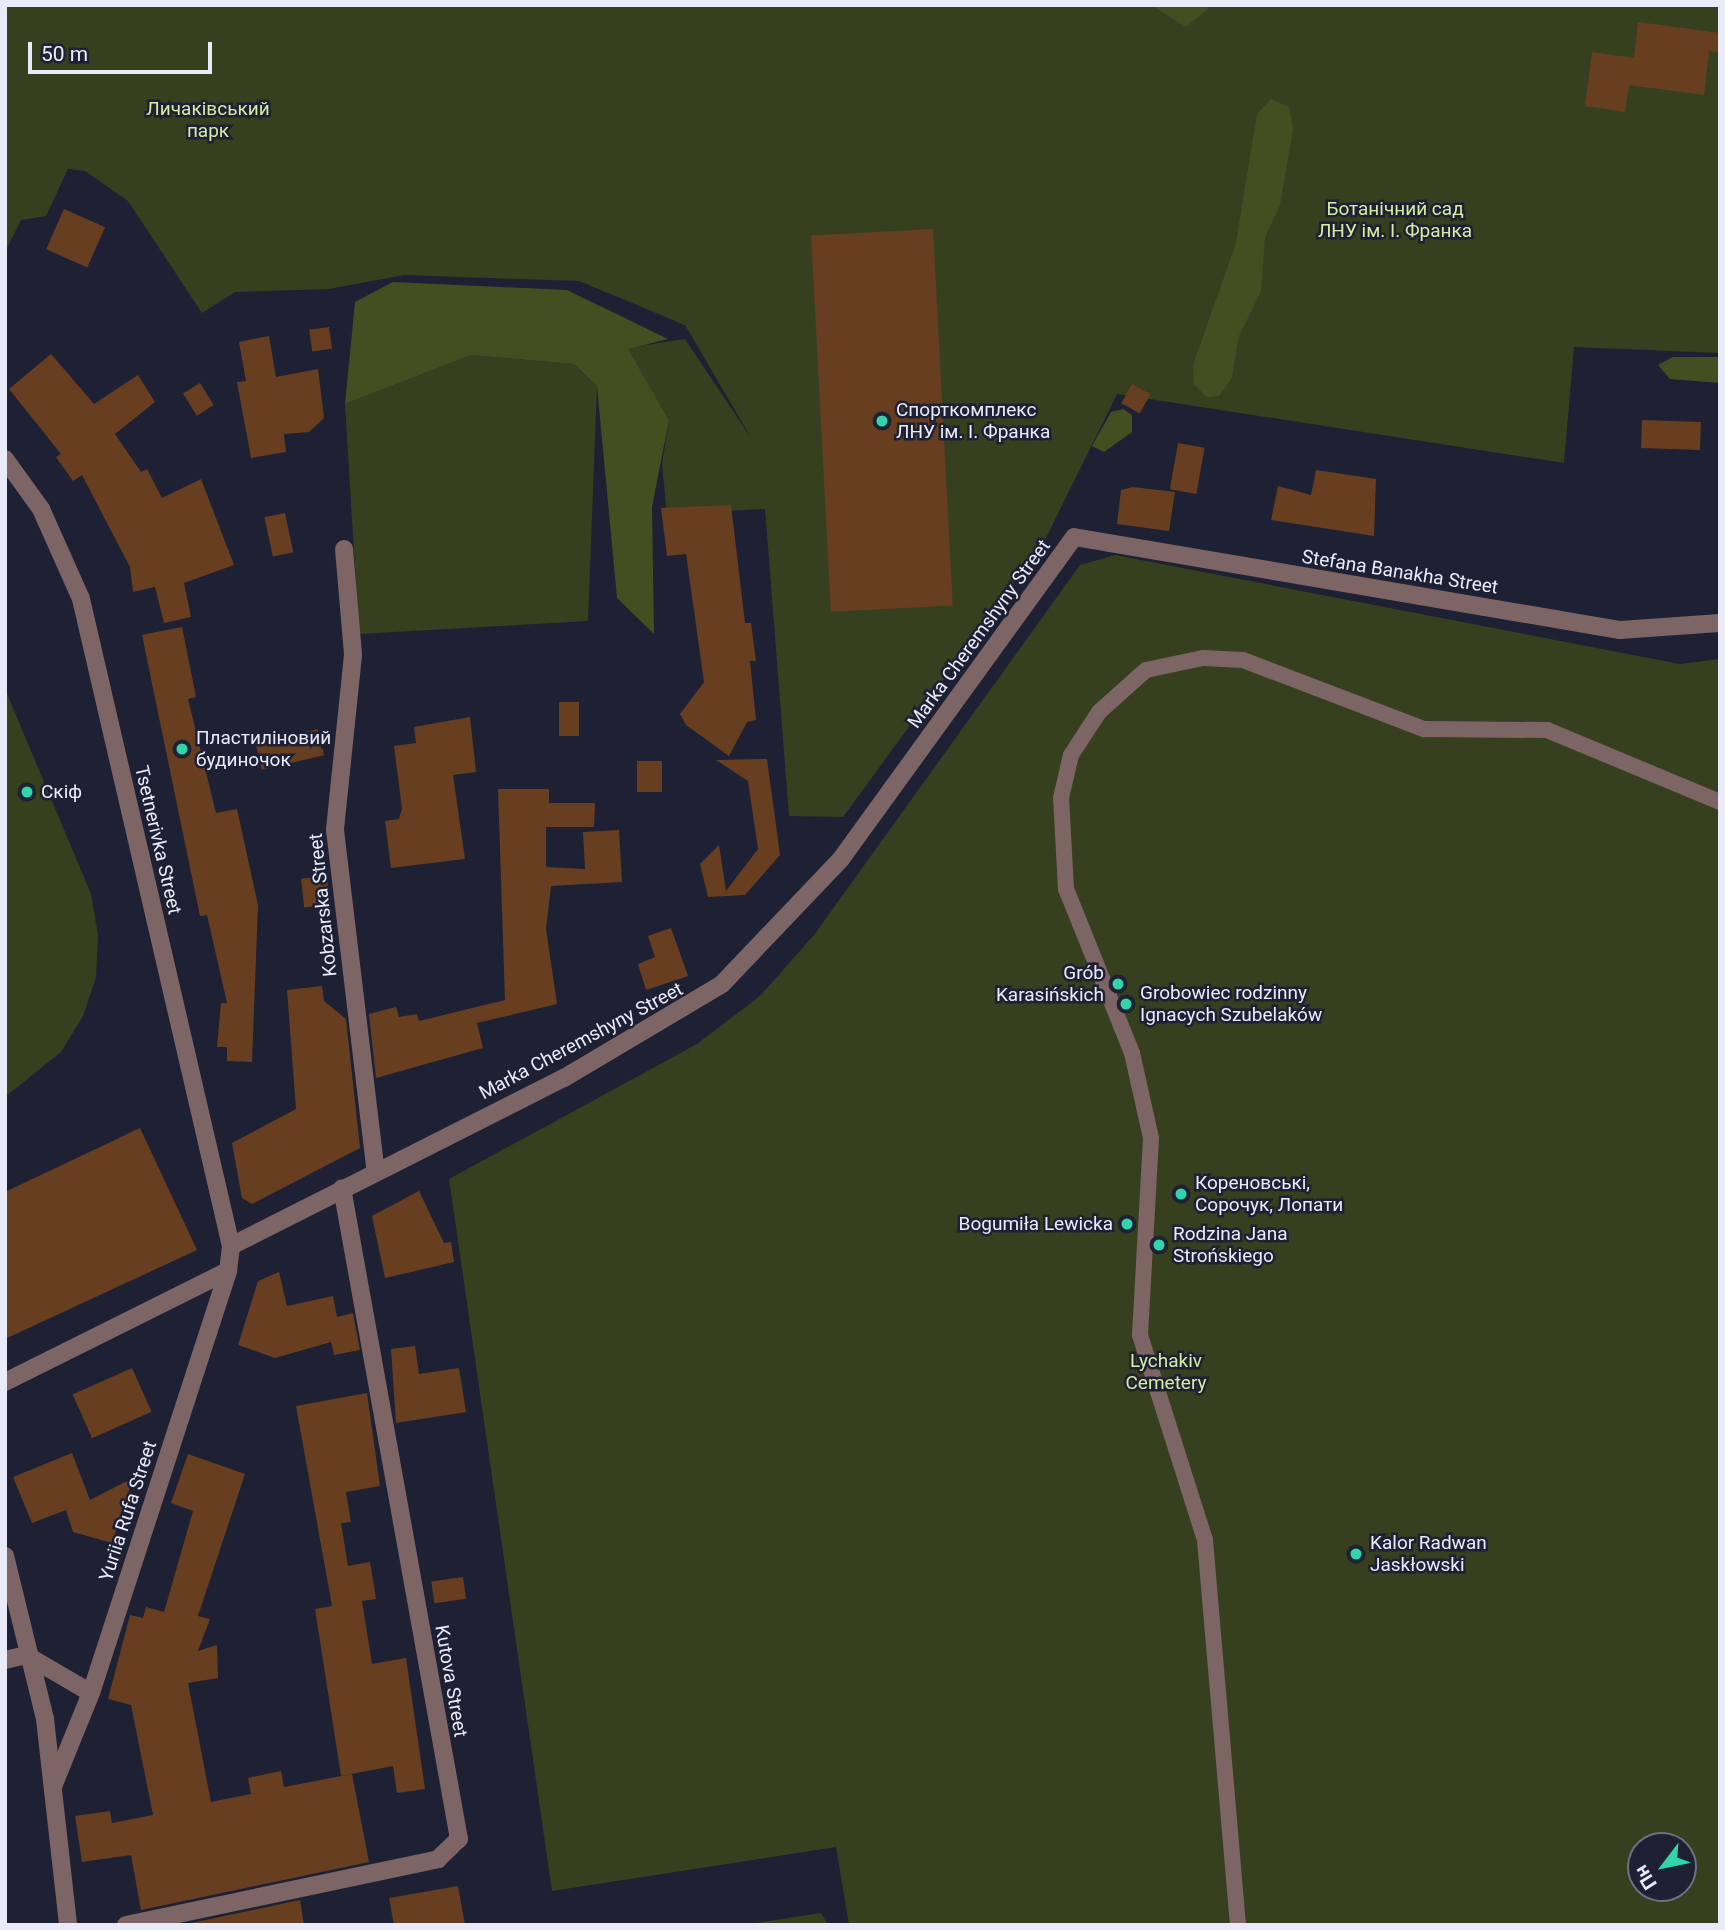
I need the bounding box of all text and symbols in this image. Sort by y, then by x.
scale bar [32,28,215,72]
text: 50 m [41,42,88,66]
park label: Личаківський парк [146,98,270,142]
park label: Ботанічний сад ЛНУ ім. І. Франка [1318,198,1472,242]
place label: Спорткомплекс ЛНУ ім. І. Франка [896,399,1050,443]
marker: Спорткомплекс ЛНУ ім. І. Франка [874,413,890,429]
street label: Marka Cheremshyny Street [903,535,1055,733]
street label: Stefana Banakha Street [1300,545,1500,599]
place label: Пластиліновий будиночок [196,727,331,771]
marker: Пластиліновий будиночок [174,741,190,757]
street label: Tsetnerivka Street [130,763,186,917]
place label: Скіф [41,781,82,803]
marker: Скіф [19,784,35,800]
street label: Kobzarska Street [304,832,342,978]
place label: Grób Karasińskich [996,962,1104,1006]
marker: Grób Karasińskich [1110,976,1126,992]
street label: Marka Cheremshyny Street [475,978,687,1104]
place label: Grobowiec rodzinny Ignacych Szubelaków [1140,982,1322,1026]
marker: Grobowiec rodzinny Ignacych Szubelaków [1118,996,1134,1012]
place label: Кореновські, Сорочук, Лопати [1195,1172,1343,1216]
marker: Кореновські, Сорочук, Лопати [1173,1186,1189,1202]
place label: Bogumiła Lewicka [959,1213,1113,1235]
marker: Bogumiła Lewicka [1119,1216,1135,1232]
place label: Rodzina Jana Strońskiego [1173,1223,1287,1267]
marker: Rodzina Jana Strońskiego [1151,1237,1167,1253]
park label: Lychakiv Cemetery [1125,1350,1207,1394]
street label: Yuriia Rufa Street [95,1438,161,1584]
place label: Kalor Radwan Jaskłowski [1370,1532,1487,1576]
marker: Kalor Radwan Jaskłowski [1348,1546,1364,1562]
street label: Kutova Street [430,1623,472,1739]
north arrow [1627,1832,1697,1902]
text: Пн [1629,1861,1662,1894]

